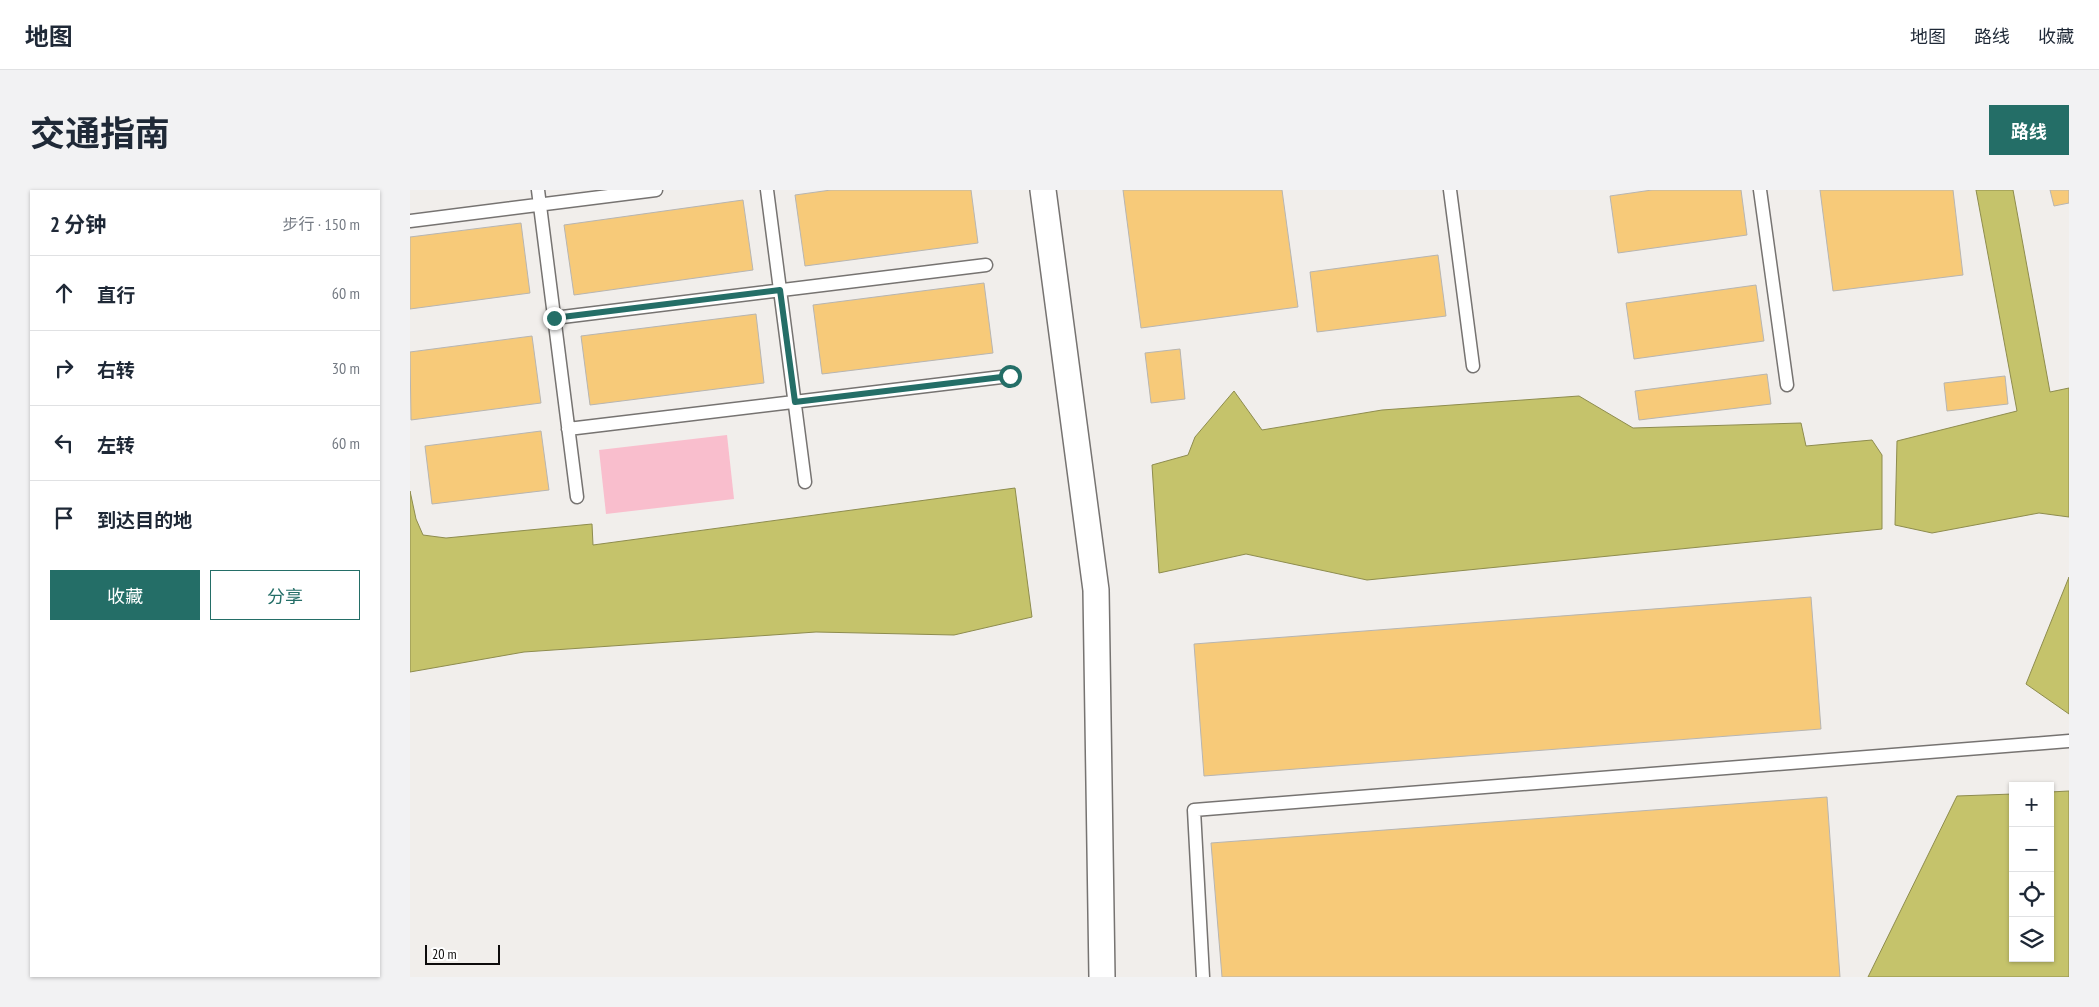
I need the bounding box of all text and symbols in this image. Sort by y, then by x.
text: 地图 [25,21,73,52]
text: 地图 [1910,25,1946,48]
text: 路线 [1974,25,2010,48]
text: 收藏 [2038,25,2074,48]
button: 路线 [1989,105,2069,155]
text: 交通指南 [30,110,170,156]
text: 2 分钟 [50,211,106,238]
text: 步行 · 150 m [282,214,360,234]
icon: ahead [50,279,78,307]
text: 直行 [97,283,135,307]
text: 60 m [332,283,360,303]
route end [543,307,566,330]
icon: right [50,354,78,382]
text: 右转 [97,358,135,382]
text: 30 m [332,358,360,378]
route start [999,365,1022,388]
icon: left [50,429,78,457]
text: 左转 [97,433,135,457]
text: 60 m [332,433,360,453]
icon: arrive [50,504,78,532]
text: 到达目的地 [97,508,192,532]
button: 收藏 [50,570,200,620]
button: 分享 [210,570,360,620]
map controls [2009,782,2054,962]
button: + [2009,782,2054,827]
button: − [2009,827,2054,872]
button: locate [2009,872,2054,917]
button: layers [2009,917,2054,962]
scale bar [425,942,500,965]
text: 20 m [432,945,457,963]

